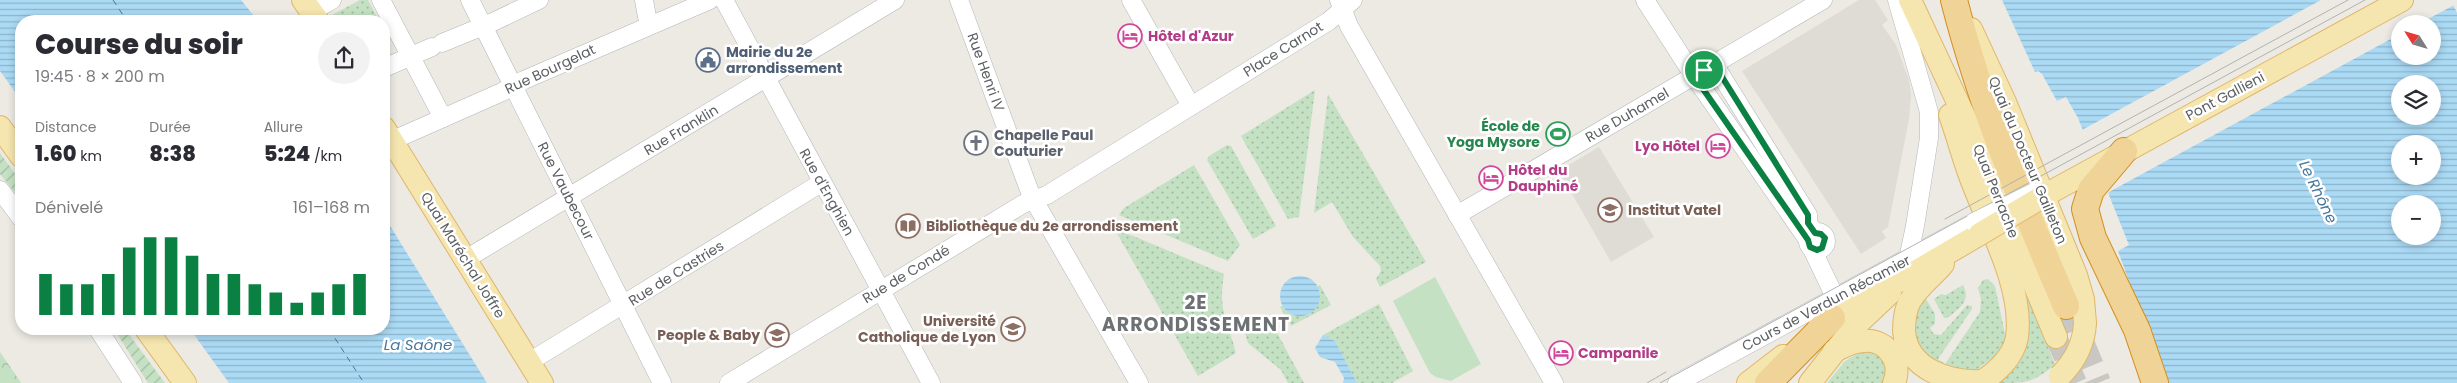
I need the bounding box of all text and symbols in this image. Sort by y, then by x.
north arrow [2391,15,2441,65]
map controls [2391,15,2441,245]
street label: Place Carnot [1239,17,1327,81]
hotel icon: Hôtel d'Azur [1117,23,1143,49]
text: Course du soir [35,25,243,64]
place label: Hôtel d'Azur [1148,26,1234,46]
street label: Rue Henri IV [962,30,1010,115]
button: share [318,32,370,84]
street label: Rue Bourgelat [501,39,599,99]
place label: Mairie du 2e arrondissement [726,42,843,78]
public building icon: Mairie du 2e arrondissement [695,47,721,73]
pin [1683,49,1725,91]
icon: arrive [1690,56,1718,84]
text: 19:45 · 8 × 200 m [35,65,165,88]
street label: Pont Gallieni [2182,67,2268,125]
street label: Quai du Docteur Gailleton [1984,73,2072,247]
button: layers [2391,75,2441,125]
street label: Rue Duhamel [1581,83,1673,147]
street label: Rue Franklin [640,100,722,160]
place label: École de Yoga Mysore [1447,116,1540,152]
text: Distance [35,117,96,137]
text: Durée [149,117,191,137]
text: Allure [264,117,303,137]
sports icon: École de Yoga Mysore [1545,121,1571,147]
place label: Chapelle Paul Couturier [994,125,1093,161]
church icon: Chapelle Paul Couturier [963,130,989,156]
hotel icon: Lyo Hôtel [1705,133,1731,159]
button: + [2391,135,2441,185]
place label: Lyo Hôtel [1635,136,1700,156]
text: 1.60 [35,139,77,168]
text: 8:38 [149,139,196,168]
text: 5:24 [264,139,310,168]
street label: Rue Vaubecour [533,139,599,243]
street label: Quai Perrache [1968,141,2024,241]
street label: Rue d'Enghien [795,145,859,239]
text: km [77,146,102,166]
text: /km [310,146,342,166]
water label: Le Rhône [2294,157,2343,227]
place label: Hôtel du Dauphiné [1508,160,1579,196]
hotel icon: Hôtel du Dauphiné [1478,165,1504,191]
street label: Quai Maréchal Joffre [416,188,510,322]
button: − [2391,195,2441,245]
text: Dénivelé [35,196,103,219]
text: 161–168 m [293,196,370,219]
school or university icon: Institut Vatel [1597,197,1623,223]
place label: Institut Vatel [1628,200,1721,220]
library icon: Bibliothèque du 2e arrondissement [895,213,921,239]
place label: Bibliothèque du 2e arrondissement [926,216,1178,236]
street label: Rue de Castries [624,236,728,310]
street label: Rue de Condé [859,240,954,308]
street label: Cours de Verdun Récamier [1738,250,1914,356]
district label: 2E ARRONDISSEMENT [1102,289,1290,338]
place label: Université Catholique de Lyon [858,311,996,347]
school or university icon: Université Catholique de Lyon [1000,316,1026,342]
school or university icon: People & Baby [764,322,790,348]
place label: People & Baby [657,325,760,345]
water label: La Saône [384,334,452,355]
hotel icon: Campanile [1548,340,1574,366]
place label: Campanile [1578,343,1659,363]

